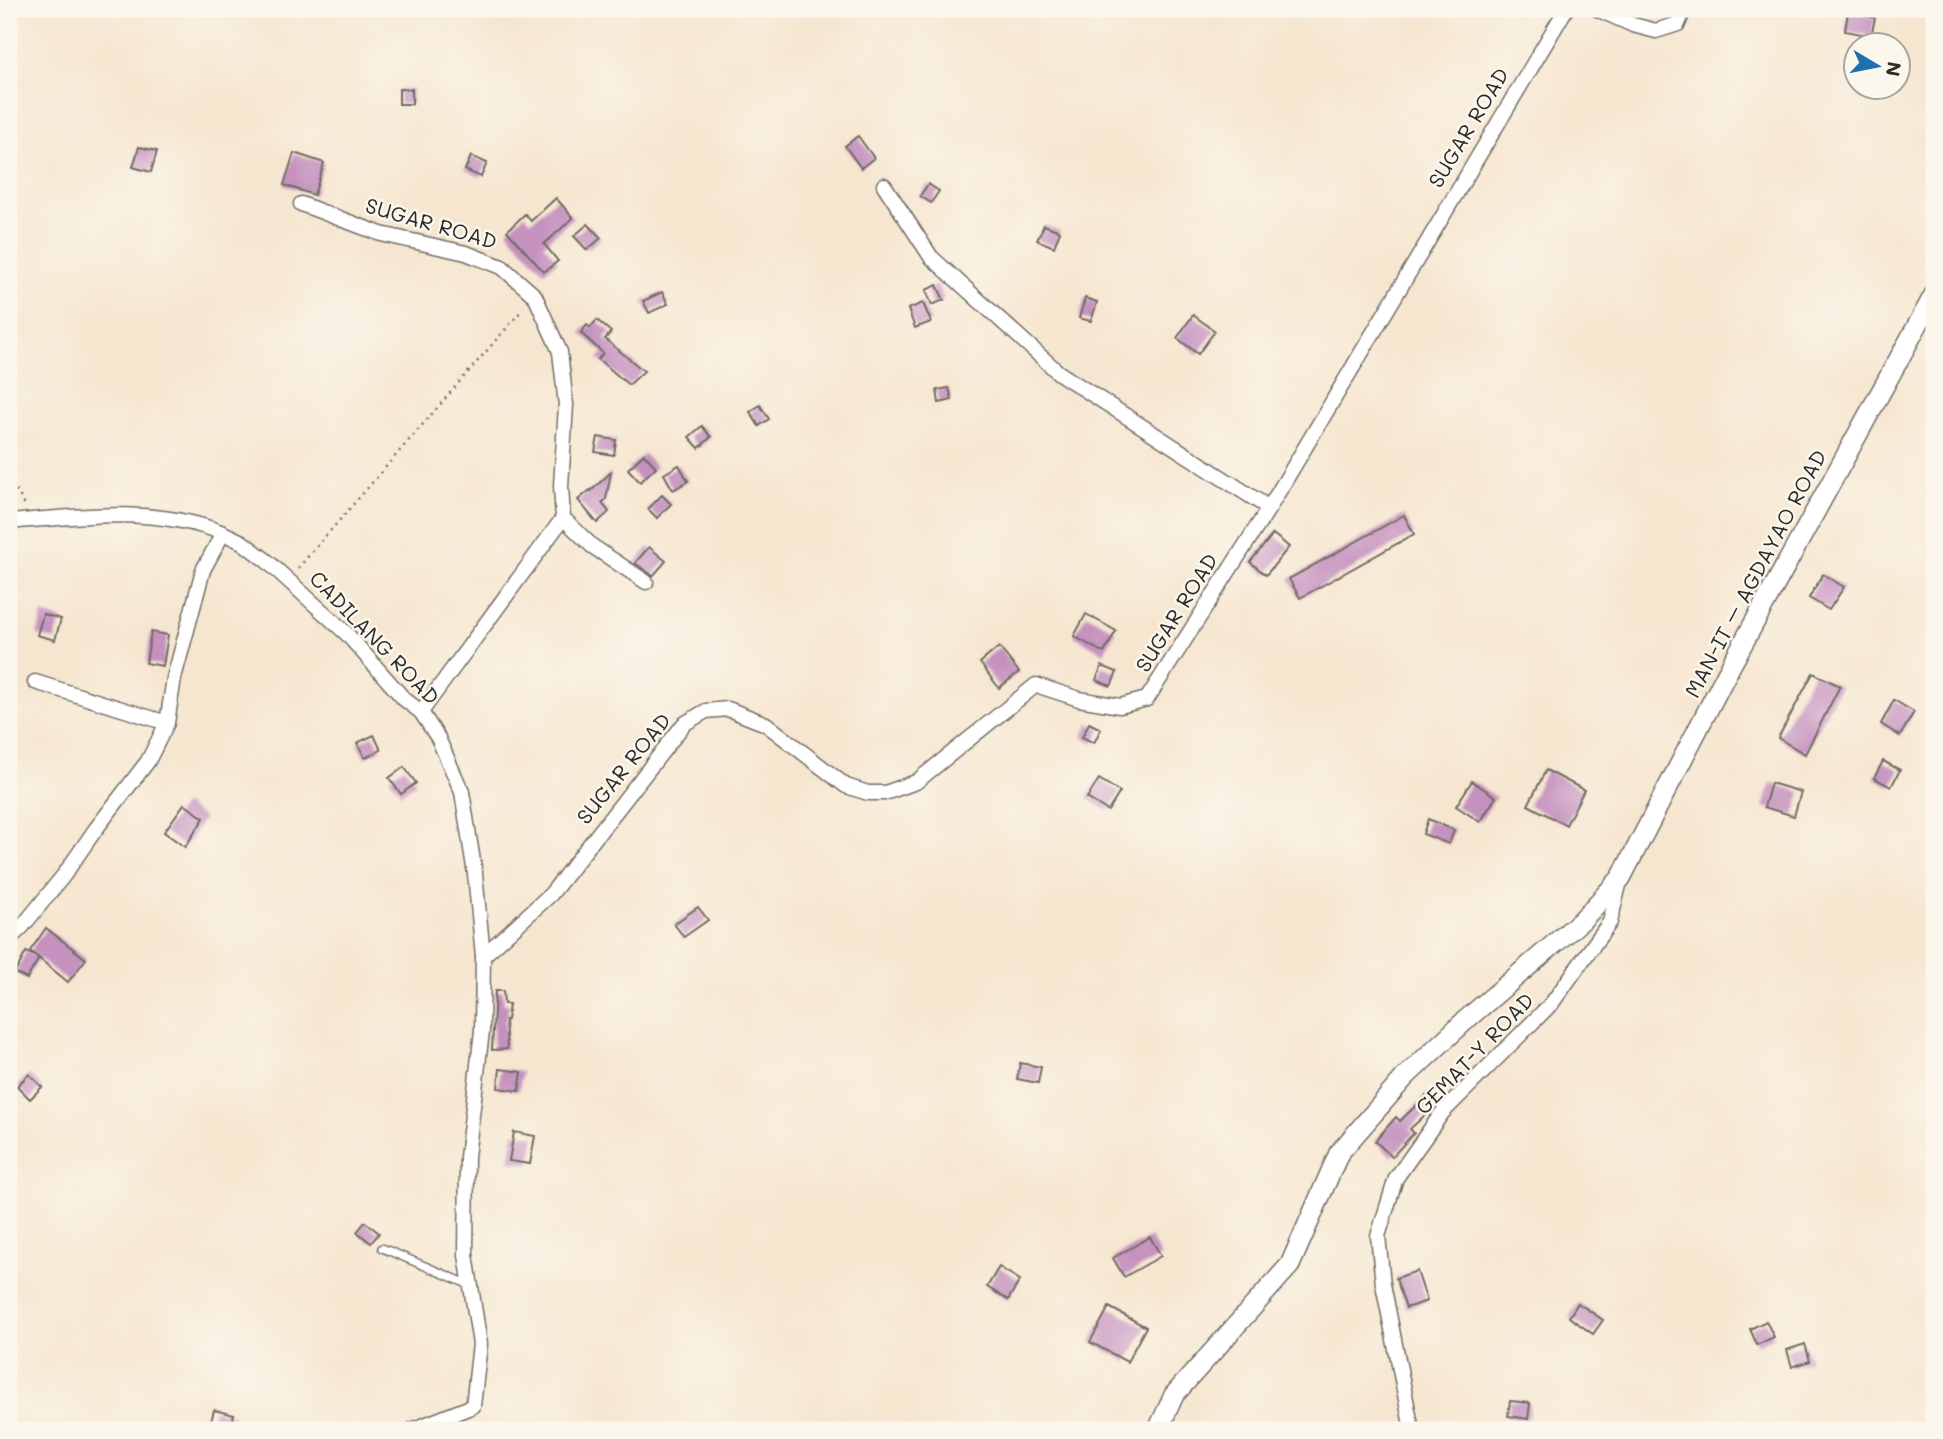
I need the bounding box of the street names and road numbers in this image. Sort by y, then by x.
street label: SUGAR ROAD [1421,62,1514,192]
street label: SUGAR ROAD [363,191,500,254]
street label: MAN-IT – AGDAYAO ROAD [1678,445,1832,702]
street label: SUGAR ROAD [1128,548,1223,677]
street label: CADILANG ROAD [304,564,446,709]
street label: SUGAR ROAD [570,707,676,829]
street label: GEMAT-Y ROAD [1409,986,1539,1120]

